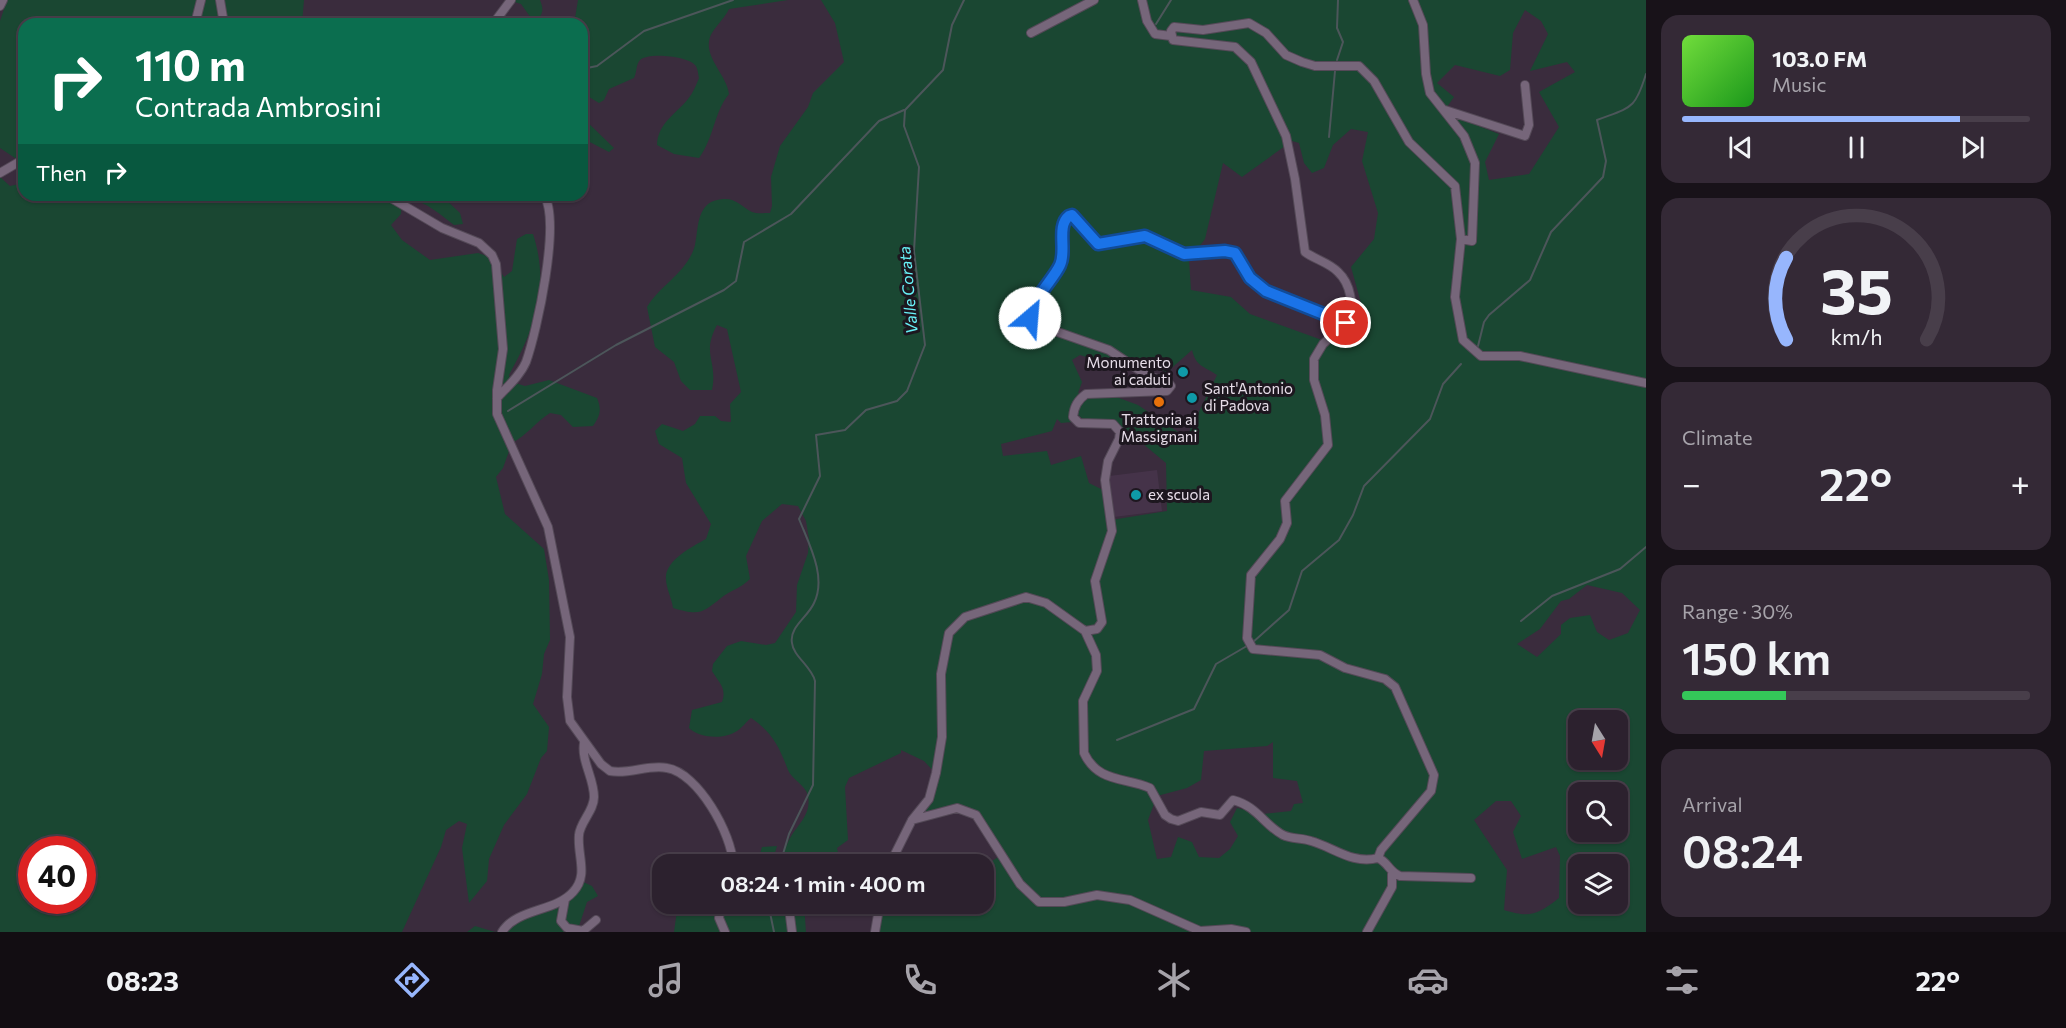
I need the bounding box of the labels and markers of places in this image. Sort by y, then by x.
pin [1320,297,1371,348]
place label: Monumento ai caduti [1086,353,1171,388]
marker: Monumento ai caduti [1176,365,1190,379]
place label: Sant'Antonio di Padova [1204,379,1293,414]
marker: Sant'Antonio di Padova [1185,391,1199,405]
marker: Trattoria ai Massignani [1152,395,1166,409]
place label: Trattoria ai Massignani [1121,410,1197,445]
place label: ex scuola [1148,485,1210,503]
marker: ex scuola [1129,488,1143,502]

